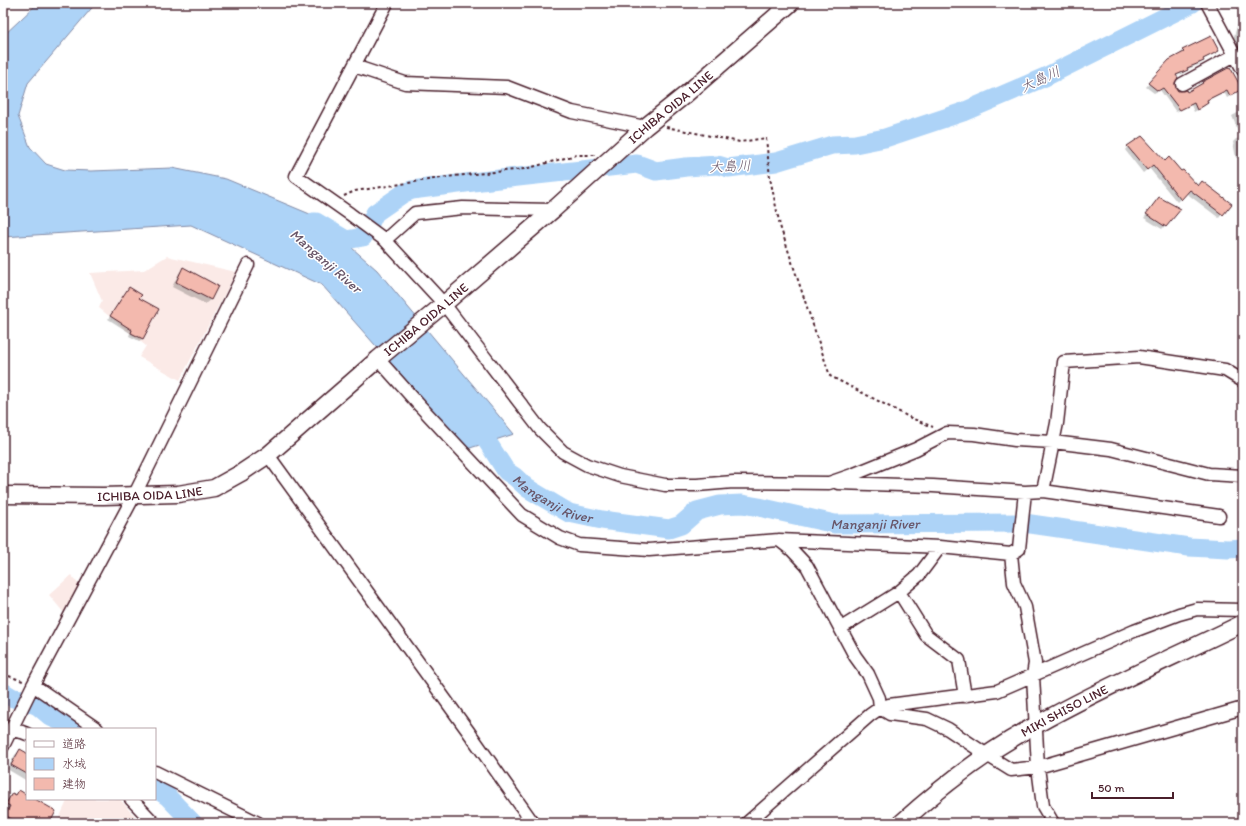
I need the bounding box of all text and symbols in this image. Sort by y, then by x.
water label: 大島川 [1018,63,1063,96]
street label: ICHIBA OIDA LINE [625,67,716,147]
water label: 大島川 [709,157,751,176]
water label: Manganji River [286,226,366,298]
street label: ICHIBA OIDA LINE [381,280,471,359]
water label: Manganji River [509,471,595,527]
street label: ICHIBA OIDA LINE [97,483,204,504]
water label: Manganji River [830,516,921,533]
street label: MIKI SHISO LINE [1018,682,1110,740]
legend [26,728,156,800]
text: 道路 [62,737,86,751]
text: 水域 [62,757,86,771]
scale bar [1092,774,1173,800]
text: 建物 [62,777,86,791]
text: 50 m [1098,781,1124,795]

